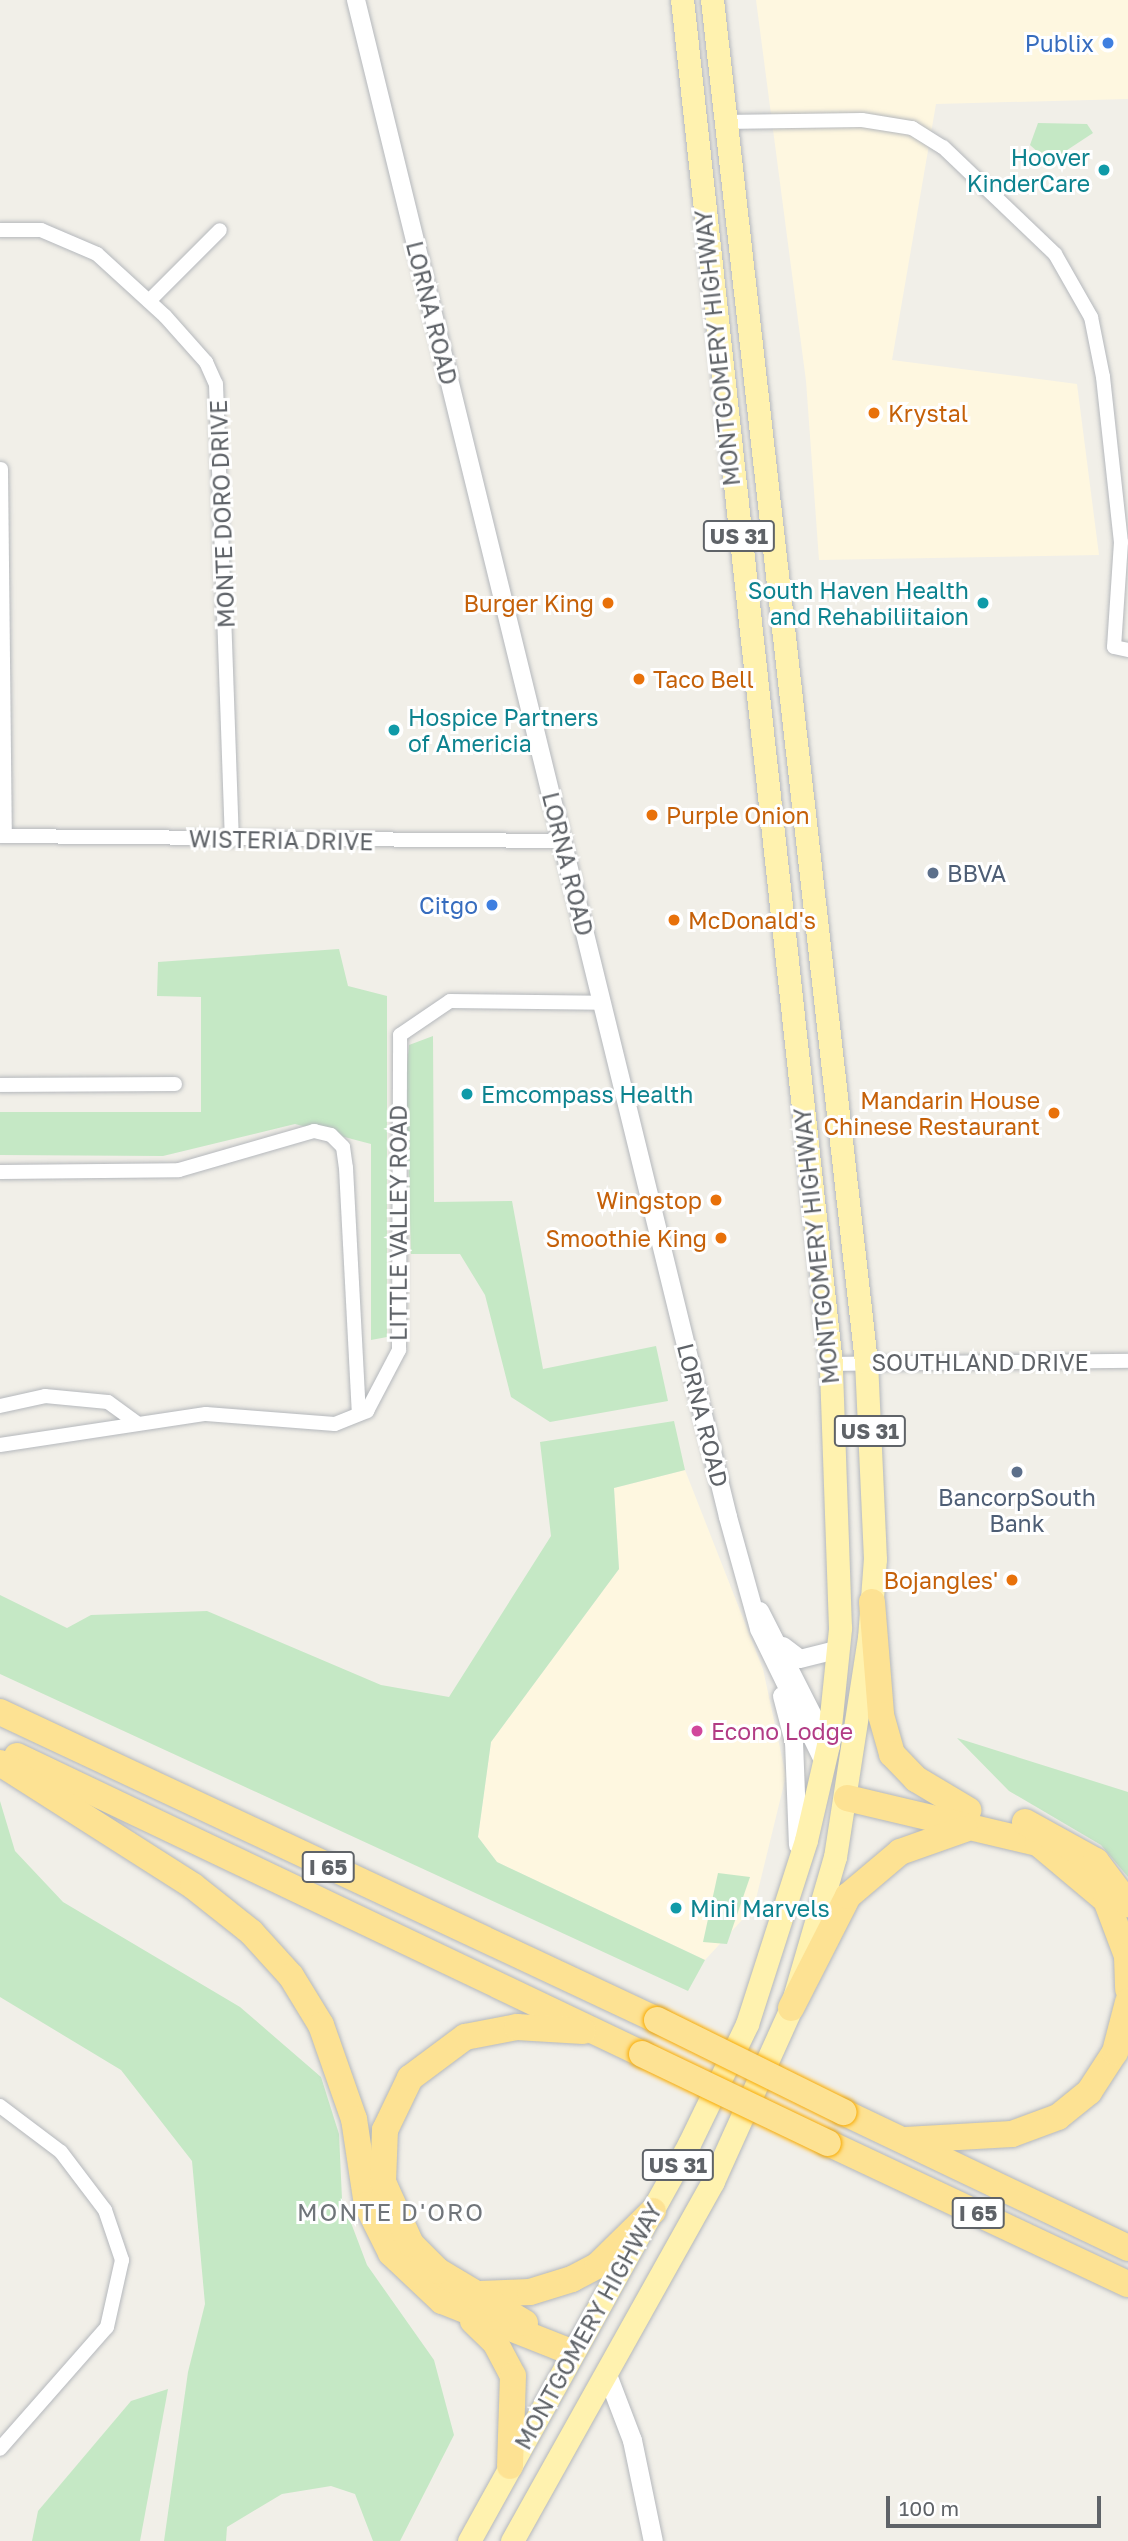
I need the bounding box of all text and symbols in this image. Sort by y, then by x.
place label: Publix [1025,29,1094,57]
marker: Publix [1100,35,1116,51]
place label: Hoover KinderCare [967,143,1090,197]
marker: Hoover KinderCare [1096,162,1112,178]
street label: MONTGOMERY HIGHWAY [689,209,745,487]
street label: LORNA ROAD [401,238,463,388]
street label: MONTE DORO DRIVE [204,399,240,629]
place label: Krystal [888,399,968,427]
marker: Krystal [866,405,882,421]
road number: US 31 [702,518,776,554]
place label: South Haven Health and Rehabiliitaion [748,576,969,630]
place label: Burger King [463,589,594,617]
marker: Burger King [600,595,616,611]
marker: South Haven Health and Rehabiliitaion [975,595,991,611]
place label: Taco Bell [653,665,754,693]
marker: Taco Bell [631,671,647,687]
place label: Hospice Partners of Americia [408,703,599,757]
marker: Hospice Partners of Americia [386,722,402,738]
street label: LORNA ROAD [537,789,599,939]
place label: Purple Onion [666,801,810,829]
marker: Purple Onion [644,807,660,823]
street label: WISTERIA DRIVE [189,825,373,855]
place label: BBVA [947,859,1006,887]
marker: BBVA [925,865,941,881]
place label: Citgo [419,891,478,919]
marker: Citgo [484,897,500,913]
place label: McDonald's [688,906,816,934]
marker: McDonald's [666,912,682,928]
place label: Emcompass Health [481,1080,693,1108]
marker: Emcompass Health [459,1086,475,1102]
place label: Mandarin House Chinese Restaurant [823,1086,1040,1140]
street label: LITTLE VALLEY ROAD [384,1105,412,1341]
marker: Mandarin House Chinese Restaurant [1046,1105,1062,1121]
street label: MONTGOMERY HIGHWAY [788,1107,844,1385]
place label: Wingstop [596,1186,702,1214]
marker: Wingstop [708,1192,724,1208]
place label: Smoothie King [545,1224,707,1252]
marker: Smoothie King [713,1230,729,1246]
street label: LORNA ROAD [672,1340,734,1490]
street label: SOUTHLAND DRIVE [871,1348,1089,1376]
road number: US 31 [833,1414,907,1448]
marker: BancorpSouth Bank [1009,1464,1025,1480]
place label: BancorpSouth Bank [938,1483,1096,1537]
place label: Bojangles' [884,1566,998,1594]
marker: Bojangles' [1004,1572,1020,1588]
place label: Econo Lodge [711,1717,853,1745]
marker: Econo Lodge [689,1723,705,1739]
road number: I 65 [300,1850,356,1884]
place label: Mini Marvels [690,1894,830,1922]
marker: Mini Marvels [668,1900,684,1916]
road number: US 31 [641,2148,715,2182]
road number: I 65 [950,2196,1006,2230]
district label: MONTE D'ORO [298,2198,484,2226]
street label: MONTGOMERY HIGHWAY [509,2198,667,2454]
scale bar [890,2482,1105,2526]
text: 100 m [899,2495,959,2521]

